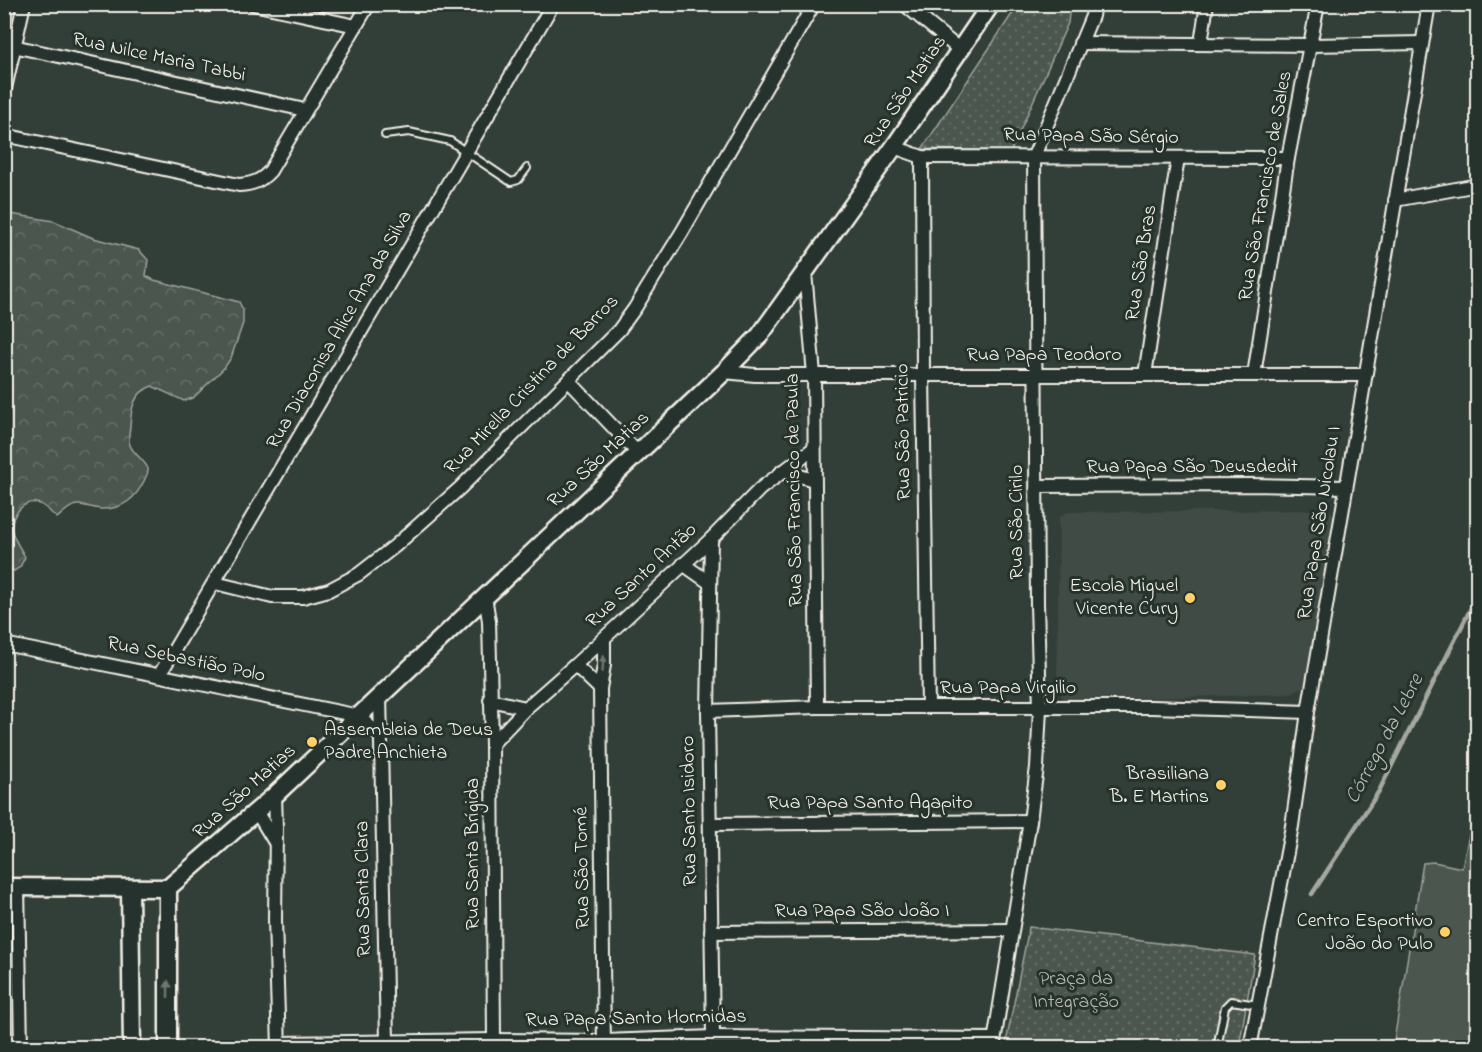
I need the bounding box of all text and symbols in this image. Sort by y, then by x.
street label: Rua Nilce Maria Tabbi [70,25,248,91]
street label: Rua São Matias [857,30,955,154]
street label: Rua São Francisco de Sales [1231,69,1301,303]
street label: Rua Papa São Sérgio [1003,121,1179,154]
street label: Rua São Bras [1119,203,1165,323]
street label: Rua Diaconisa Alice Ana da Silva [260,205,420,455]
street label: Rua Mirella Cristina de Barros [438,288,626,482]
street label: Rua Papa Teodoro [966,341,1122,370]
street label: Rua São Patricio [888,363,920,501]
street label: Rua São Francisco de Paula [778,373,812,607]
street label: Rua São Matias [541,405,657,515]
street label: Rua Papa São Nicolau I [1290,424,1350,622]
street label: Rua Papa São Deusdedit [1086,453,1298,482]
street label: Rua São Cirilo [1003,465,1032,579]
street label: Rua Santo Antão [580,517,704,635]
place label: Escola Miguel Vicente Cury [1069,572,1178,624]
marker: Escola Miguel Vicente Cury [1183,591,1197,605]
street label: Rua Sebastião Polo [104,629,268,691]
one-way arrow [598,654,608,673]
water label: Córrego da Lebre [1338,667,1433,810]
street label: Rua Papa Virgilio [940,674,1076,704]
place label: Assembleia de Deus Padre Anchieta [324,716,493,768]
marker: Assembleia de Deus Padre Anchieta [305,735,319,749]
street label: Rua Santo Isidoro [674,735,706,887]
street label: Rua São Matias [187,737,303,847]
place label: Brasiliana B. E Martins [1109,760,1209,812]
street label: Rua Santa Brígida [459,778,489,930]
marker: Brasiliana B. E Martins [1214,778,1228,792]
street label: Rua Papa Santo Agapito [767,789,973,819]
street label: Rua São Tomé [567,807,599,929]
street label: Rua Santa Clara [348,821,380,957]
street label: Rua Papa São João I [775,897,949,926]
place label: Centro Esportivo João do Pulo [1297,907,1433,959]
marker: Centro Esportivo João do Pulo [1438,925,1452,939]
park label: Praça da Integração [1033,965,1119,1018]
one-way arrow [163,980,173,999]
street label: Rua Papa Santo Hormidas [525,1003,747,1035]

